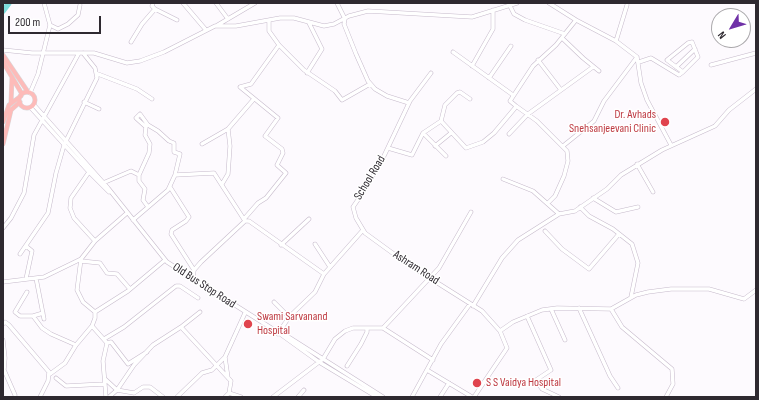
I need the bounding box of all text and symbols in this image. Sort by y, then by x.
scale bar [10,8,103,34]
north arrow [711,8,751,48]
text: 200 m [15,15,40,30]
text: N [715,29,729,41]
place label: Dr. Avhads Snehsanjeevani Clinic [569,108,656,136]
marker: Dr. Avhads Snehsanjeevani Clinic [659,116,671,128]
street label: School Road [351,153,389,203]
street label: Ashram Road [390,248,442,288]
street label: Old Bus Stop Road [170,260,238,312]
place label: Swami Sarvanand Hospital [257,310,327,338]
marker: Swami Sarvanand Hospital [242,318,254,330]
place label: S S Vaidya Hospital [486,376,561,390]
marker: S S Vaidya Hospital [471,377,483,389]

